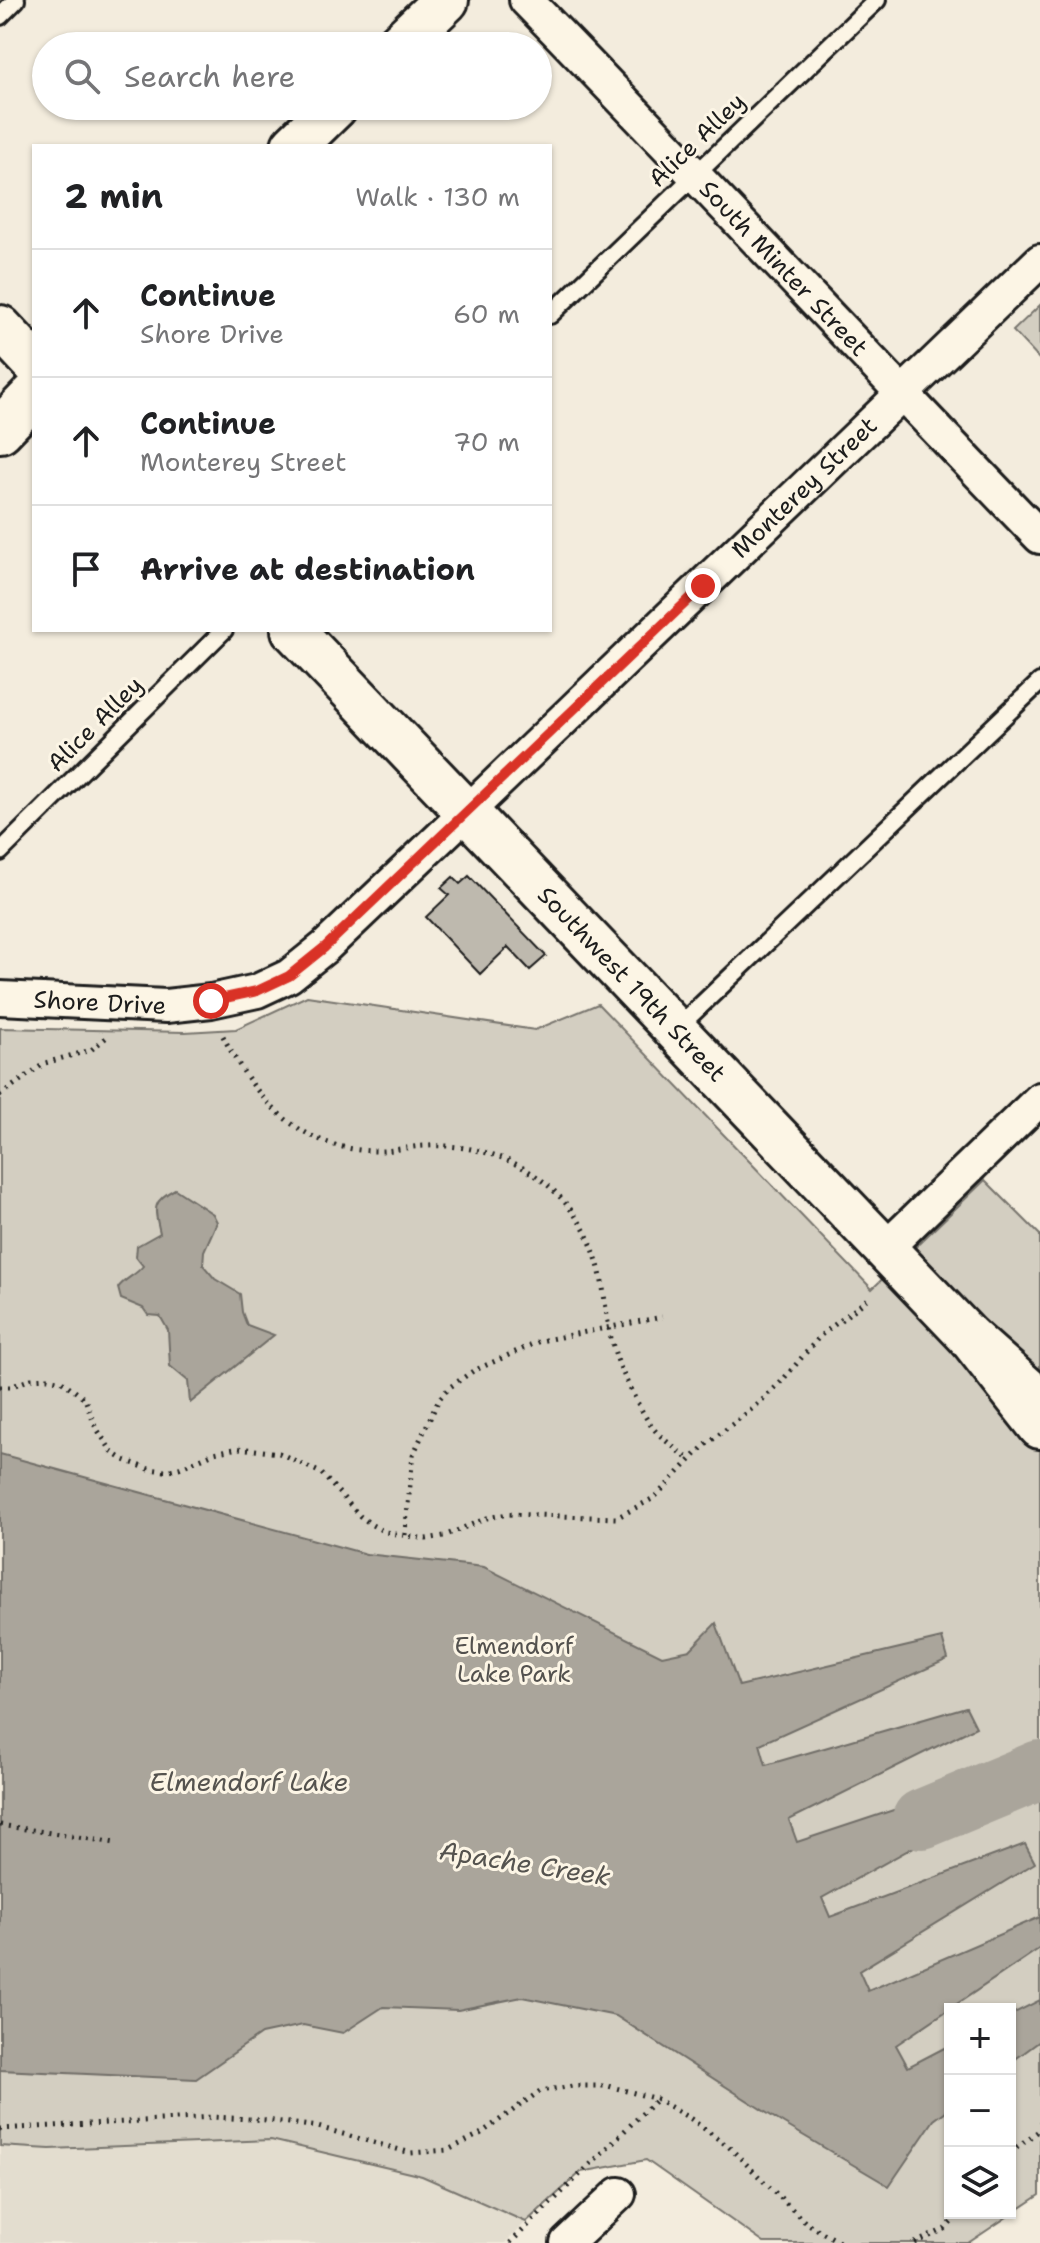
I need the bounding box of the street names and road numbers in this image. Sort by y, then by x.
street label: Alice Alley [642,86,752,194]
street label: South Minter Street [692,173,875,363]
street label: Monterey Street [724,410,884,565]
street label: Alice Alley [40,669,150,779]
street label: Southwest 19th Street [530,879,733,1089]
street label: Shore Drive [33,984,167,1022]

